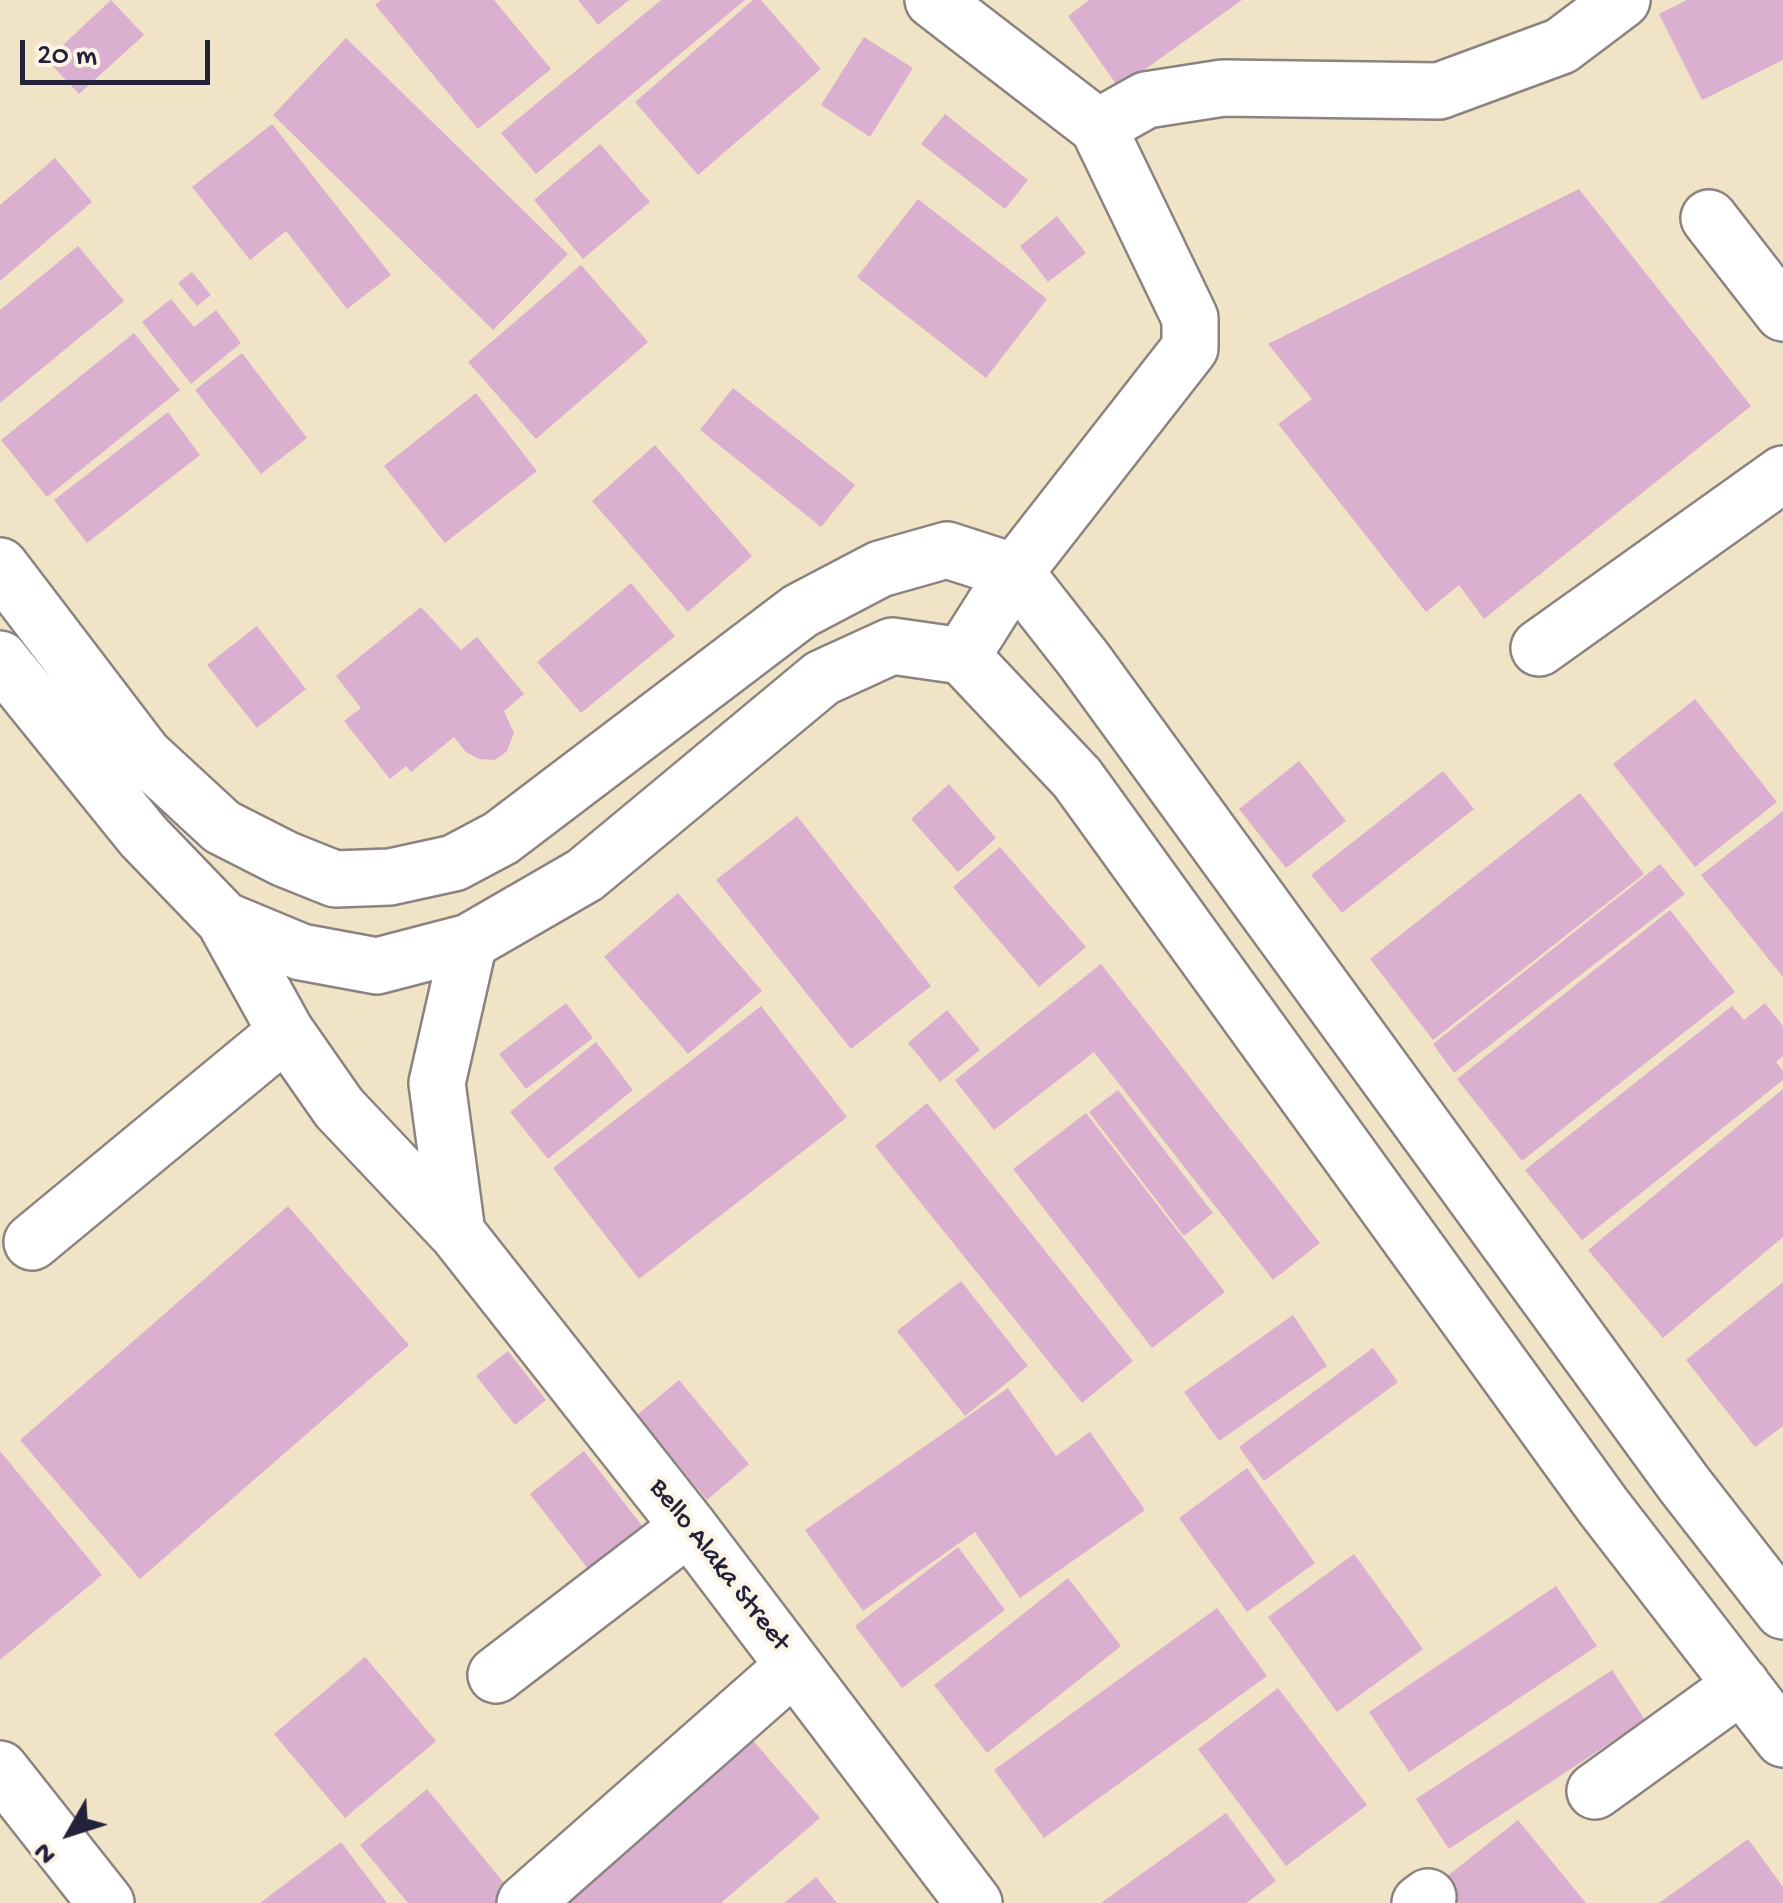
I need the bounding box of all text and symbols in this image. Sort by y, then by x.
scale bar [25,20,215,82]
text: 20 m [37,40,97,75]
street label: Bello Alaka Street [640,1473,796,1659]
north arrow [20,1783,120,1883]
text: N [28,1835,65,1870]

